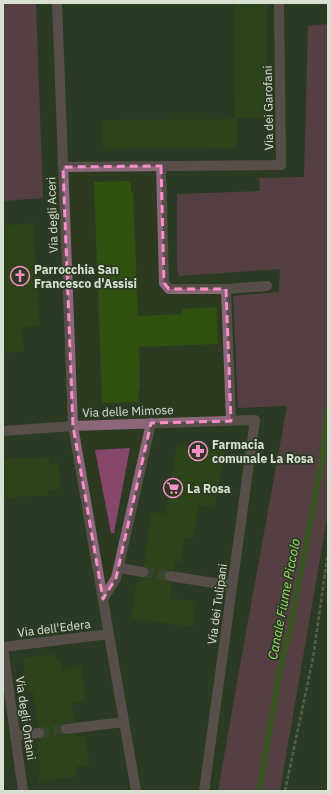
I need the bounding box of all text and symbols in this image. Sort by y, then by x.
street label: Via dei Garofani [260,65,276,151]
street label: Via degli Aceri [43,177,61,253]
place label: Parrocchia San Francesco d'Assisi [34,262,137,291]
church icon: Parrocchia San Francesco d'Assisi [9,265,31,287]
street label: Via delle Mimose [82,402,174,420]
place label: Farmacia comunale La Rosa [212,437,314,466]
pharmacy icon: Farmacia comunale La Rosa [187,440,209,462]
supermarket icon: La Rosa [162,477,184,499]
place label: La Rosa [187,481,231,496]
water label: Canale Fiume Piccolo [264,537,304,661]
street label: Via dei Tulipani [204,563,230,645]
street label: Via dell'Edera [17,616,92,640]
street label: Via degli Ontani [13,675,39,761]

